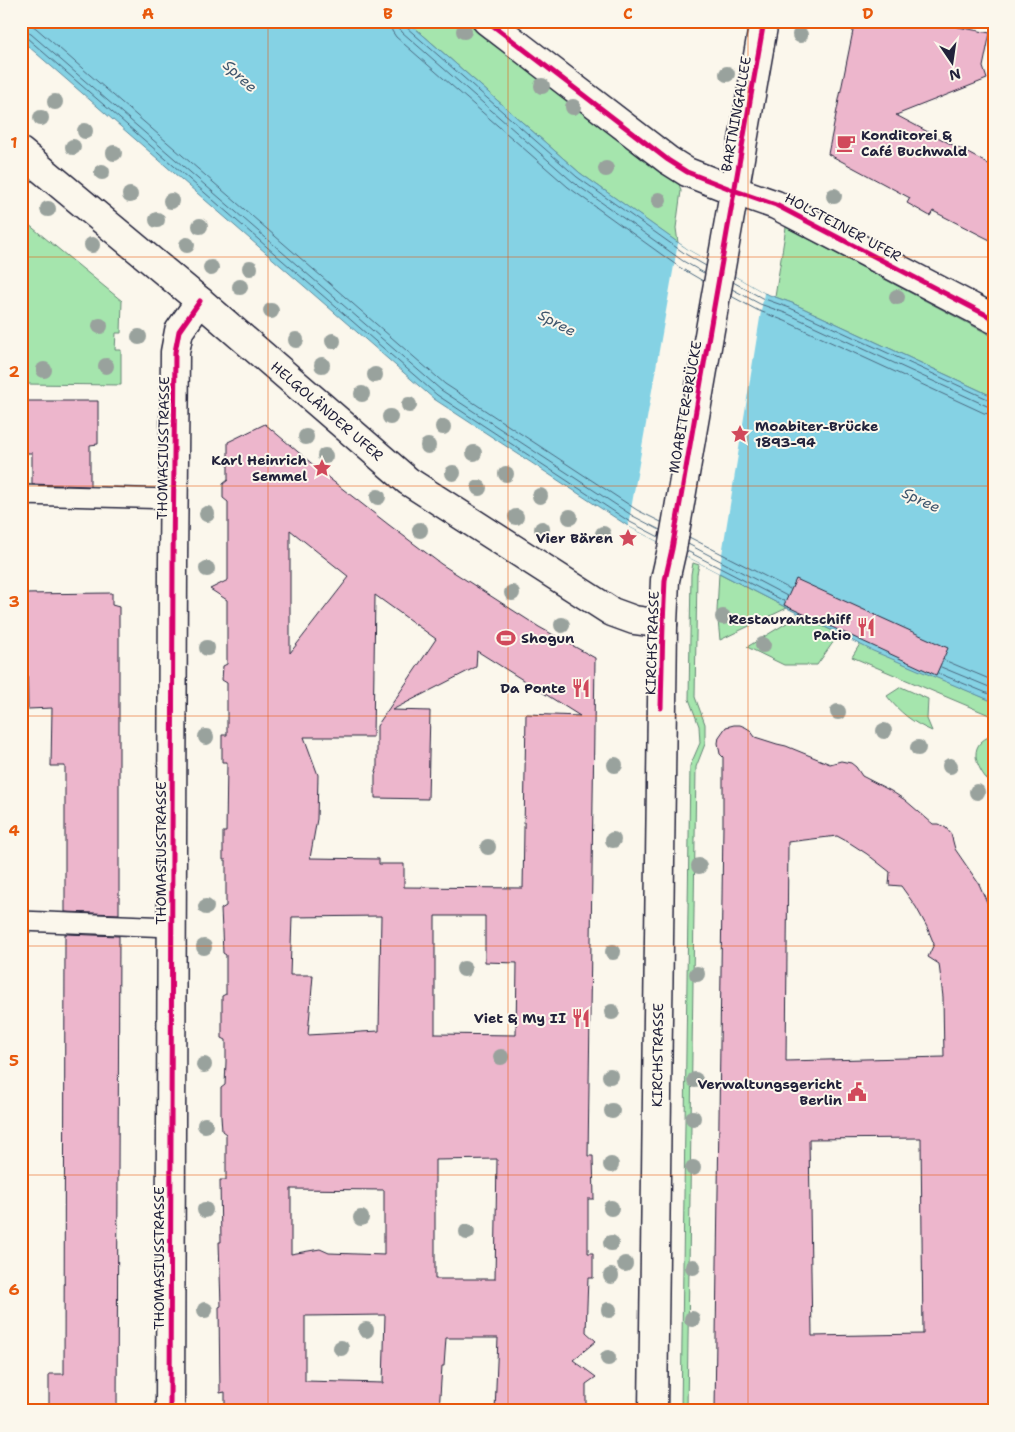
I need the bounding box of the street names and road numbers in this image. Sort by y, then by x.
street label: BARTNINGALLEE [717,54,755,173]
street label: HOLSTEINER UFER [782,189,905,265]
street label: MOABITER-BRÜCKE [664,339,706,475]
street label: HELGOLÄNDER UFER [267,357,387,465]
street label: THOMASIUSSTRASSE [153,376,173,520]
street label: KIRCHSTRASSE [641,590,663,695]
street label: THOMASIUSSTRASSE [152,781,170,925]
street label: KIRCHSTRASSE [648,1002,667,1107]
street label: THOMASIUSSTRASSE [150,1186,168,1330]

